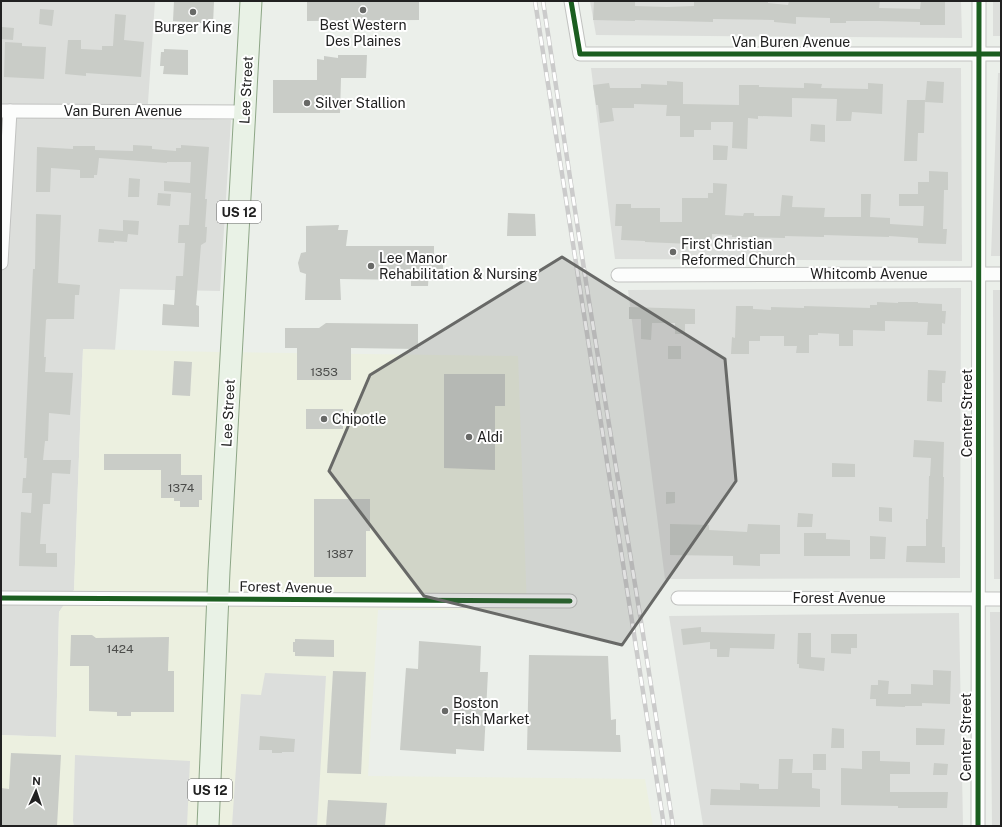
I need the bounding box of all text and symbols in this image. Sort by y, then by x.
marker: Best Western Des Plaines [358,5,368,15]
marker: Burger King [188,7,198,17]
place label: Best Western Des Plaines [319,17,407,49]
place label: Burger King [154,19,232,35]
street label: Van Buren Avenue [732,34,850,50]
street label: Lee Street [236,56,256,124]
place label: Silver Stallion [315,95,406,111]
marker: Silver Stallion [302,98,312,108]
street label: Van Buren Avenue [64,103,182,119]
road number: US 12 [217,201,261,223]
place label: First Christian Reformed Church [681,236,795,268]
marker: First Christian Reformed Church [668,247,678,257]
place label: Lee Manor Rehabilitation & Nursing [379,250,538,282]
marker: Lee Manor Rehabilitation & Nursing [366,261,376,271]
street label: Whitcomb Avenue [810,266,928,282]
house number: 1353 [310,365,338,379]
street label: Center Street [959,369,975,457]
street label: Lee Street [218,379,238,447]
place label: Chipotle [332,411,387,427]
marker: Chipotle [319,414,329,424]
place label: Aldi [477,429,503,445]
marker: Aldi [464,432,474,442]
house number: 1374 [168,481,195,495]
house number: 1387 [326,547,354,561]
street label: Forest Avenue [239,578,333,596]
street label: Forest Avenue [792,590,886,606]
house number: 1424 [106,642,134,656]
street label: Center Street [958,693,974,781]
place label: Boston Fish Market [453,695,530,727]
marker: Boston Fish Market [440,706,450,716]
north arrow [16,771,56,811]
text: N [32,775,41,787]
road number: US 12 [188,779,232,801]

